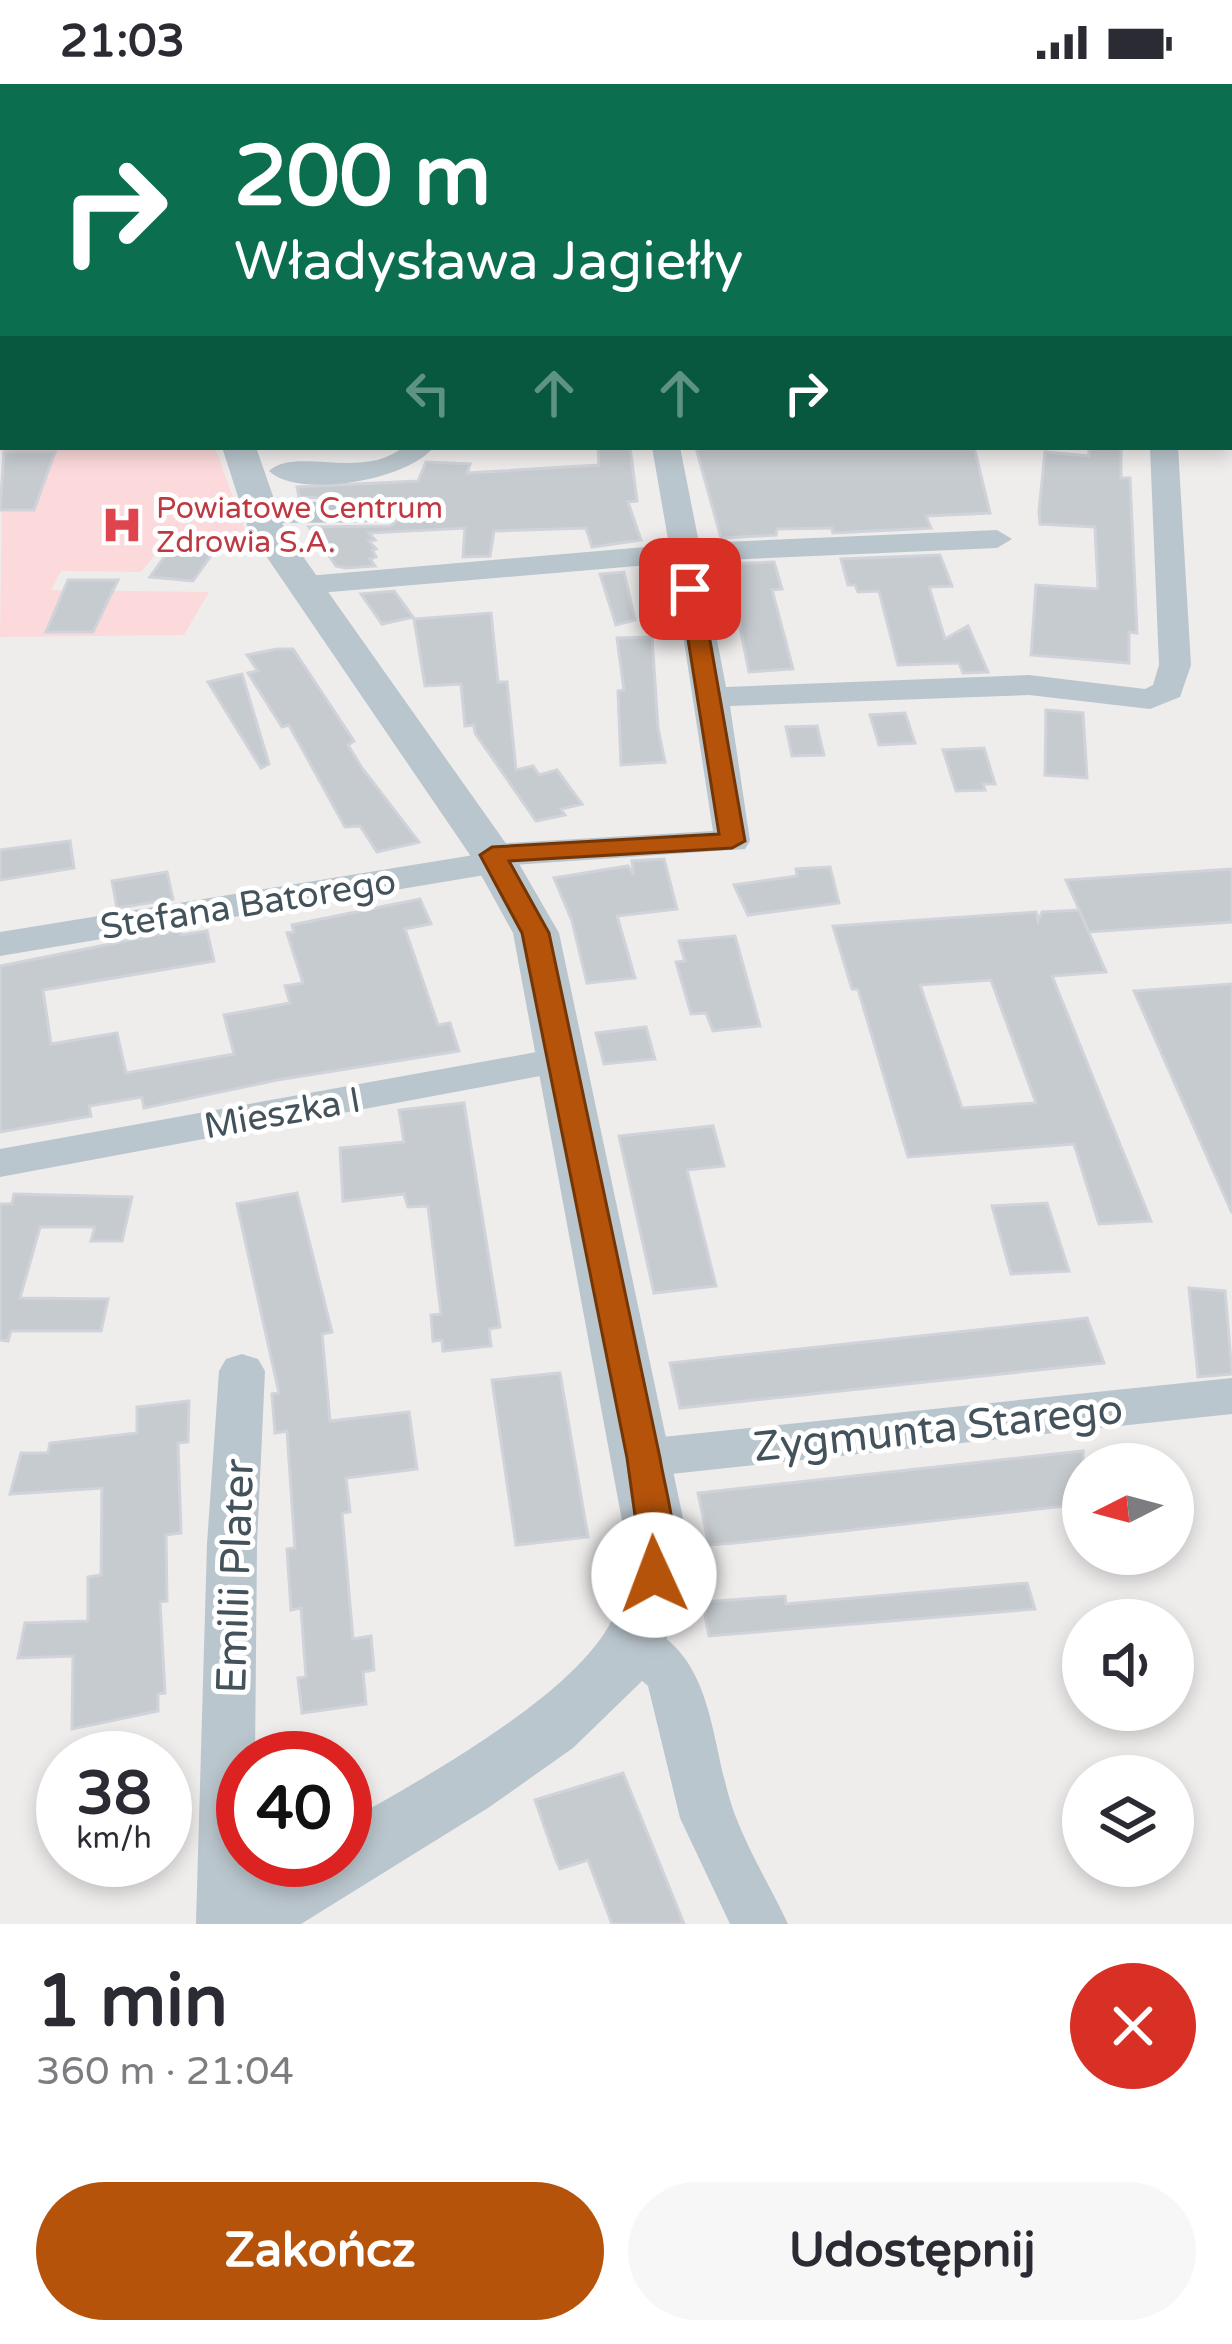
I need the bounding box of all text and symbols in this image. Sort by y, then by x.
text: 21:03 [60,15,185,69]
text: 200 m [234,127,491,228]
icon: right [36,132,192,288]
text: Władysława Jagiełły [234,229,743,294]
icon: left [395,360,461,426]
icon: ahead [521,360,587,426]
icon: ahead [647,360,713,426]
icon: right [773,360,839,426]
place label: Powiatowe Centrum Zdrowia S.A. [156,490,443,561]
hospital icon: Powiatowe Centrum Zdrowia S.A. [99,502,145,548]
pin [639,538,741,640]
icon: arrive [657,556,723,622]
street label: Stefana Batorego [97,860,399,949]
street label: Mieszka I [201,1079,364,1148]
street label: Zygmunta Starego [751,1384,1125,1473]
north arrow [1062,1443,1194,1575]
map controls [1062,1443,1194,1887]
street label: Emilii Plater [206,1458,265,1694]
position arrow [591,1512,717,1638]
button: sound [1062,1599,1194,1731]
speed limit sign: 40 [216,1731,372,1887]
button: layers [1062,1755,1194,1887]
text: 38 [76,1758,152,1830]
text: km/h [76,1820,152,1857]
text: 1 min [36,1959,228,2046]
button: close [1070,1963,1196,2089]
text: 360 m · 21:04 [36,2048,294,2095]
button: Zakończ [36,2182,604,2320]
button: Udostępnij [628,2182,1196,2320]

